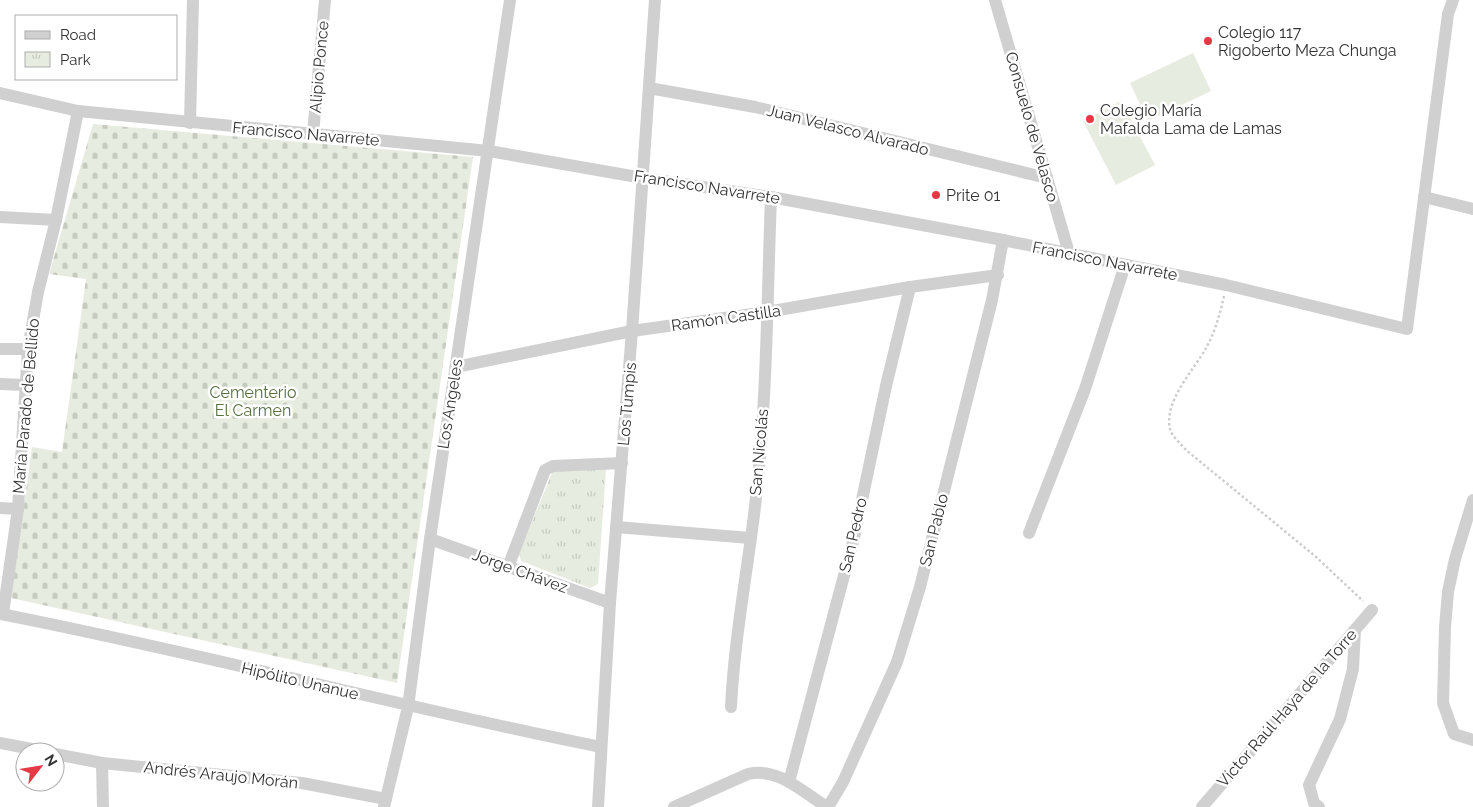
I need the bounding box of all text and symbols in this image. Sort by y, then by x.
legend [15,15,178,80]
street label: Alipio Ponce [306,20,332,114]
place label: Colegio 117 Rigoberto Meza Chunga [1218,23,1397,60]
text: Road [60,26,96,44]
marker: Colegio 117 Rigoberto Meza Chunga [1202,35,1214,47]
street label: Consuelo de Velasco [1001,50,1063,204]
text: Park [60,51,91,69]
street label: Juan Velasco Alvarado [765,101,931,159]
place label: Colegio María Mafalda Lama de Lamas [1100,101,1282,138]
marker: Colegio María Mafalda Lama de Lamas [1084,113,1096,125]
street label: Francisco Navarrete [232,118,380,150]
street label: Francisco Navarrete [633,166,781,208]
place label: Prite 01 [946,186,1001,205]
marker: Prite 01 [930,189,942,201]
street label: Francisco Navarrete [1031,238,1179,284]
street label: Ramón Castilla [670,301,782,335]
street label: María Parado de Bellido [9,317,43,495]
street label: Los Angeles [434,357,467,450]
street label: Los Tumpis [614,361,640,447]
park label: Cementerio El Carmen [210,383,296,420]
street label: San Nicolás [746,408,772,496]
street label: San Pablo [916,492,952,568]
street label: San Pedro [835,496,871,574]
street label: Jorge Chávez [470,545,570,597]
street label: Víctor Raúl Haya de la Torre [1213,625,1361,791]
street label: Hipólito Unanue [240,658,360,704]
north arrow [15,742,65,792]
text: N [42,752,61,769]
street label: Andrés Araujo Morán [143,757,299,793]

